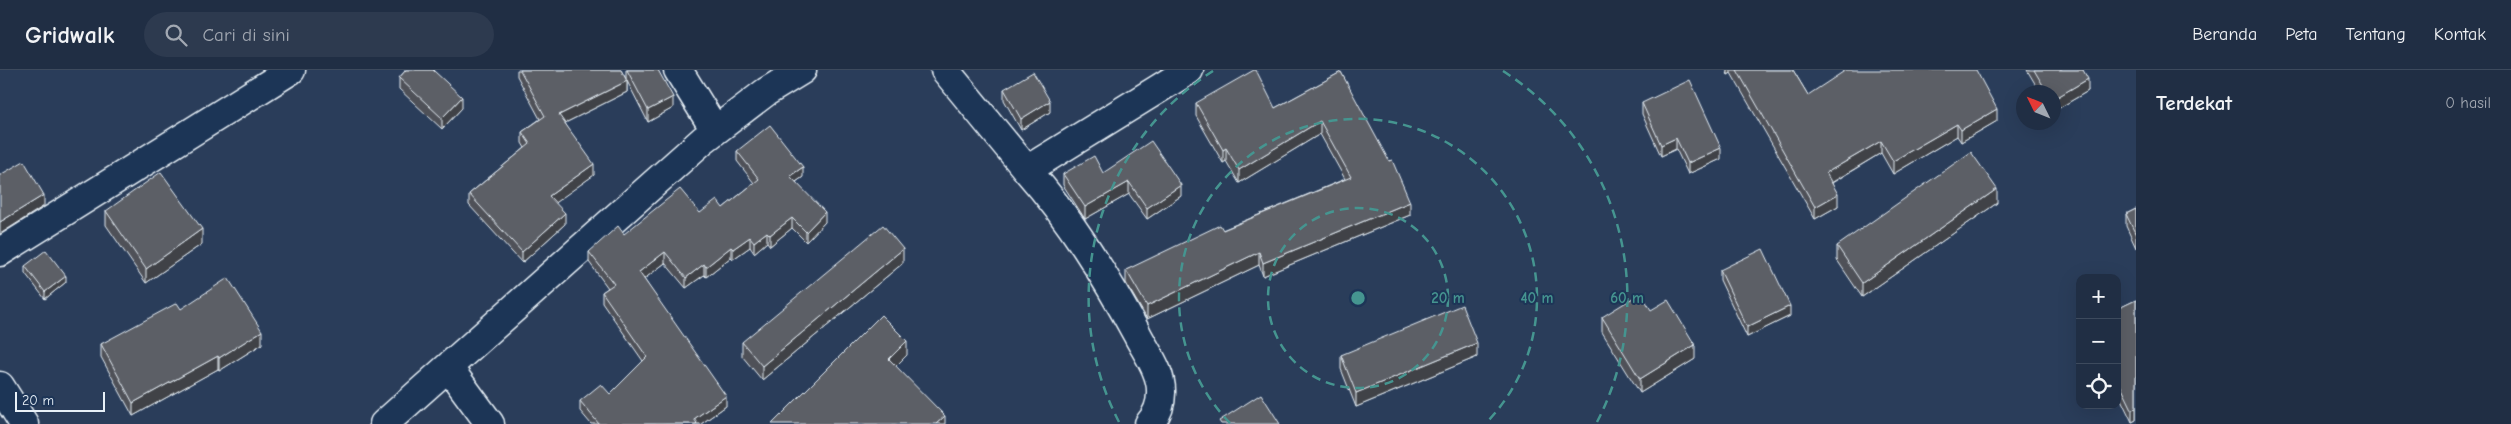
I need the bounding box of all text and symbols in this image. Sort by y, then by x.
search box [144,12,494,57]
text: Gridwalk [25,21,114,49]
icon: search [162,21,190,49]
text: Cari di sini [202,24,290,46]
text: Beranda [2192,24,2257,45]
text: Peta [2285,24,2317,45]
text: Tentang [2345,24,2406,45]
text: Kontak [2434,24,2486,45]
north arrow [2016,85,2061,130]
text: Terdekat [2156,91,2232,115]
text: 0 hasil [2445,94,2491,112]
map controls [2076,274,2121,409]
button: + [2076,274,2121,319]
centre of rings [1349,289,1367,307]
text: 20 m [1431,289,1465,307]
text: 40 m [1521,289,1554,307]
text: 60 m [1610,289,1644,307]
button: − [2076,319,2121,364]
button: locate [2076,364,2121,409]
scale bar [15,389,105,412]
text: 20 m [22,392,54,409]

